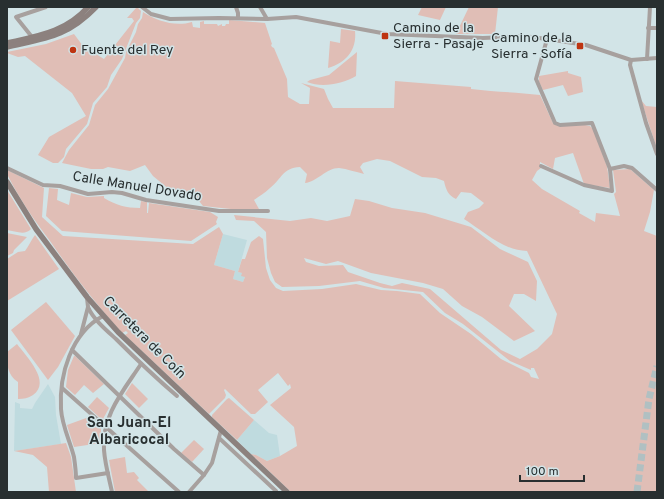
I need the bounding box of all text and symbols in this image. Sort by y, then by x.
place label: Camino de la Sierra - Pasaje [393,20,484,53]
place label: Camino de la Sierra - Sofía [491,30,572,63]
marker: Camino de la Sierra - Pasaje [380,31,390,41]
marker: Camino de la Sierra - Sofía [575,41,585,51]
place label: Fuente del Rey [81,42,173,59]
marker: Fuente del Rey [68,45,78,55]
street label: Calle Manuel Dovado [71,168,203,206]
street label: Carretera de Coín [99,293,189,383]
district label: San Juan-El Albaricocal [87,414,171,450]
scale bar [520,457,584,483]
text: 100 m [526,464,559,480]

